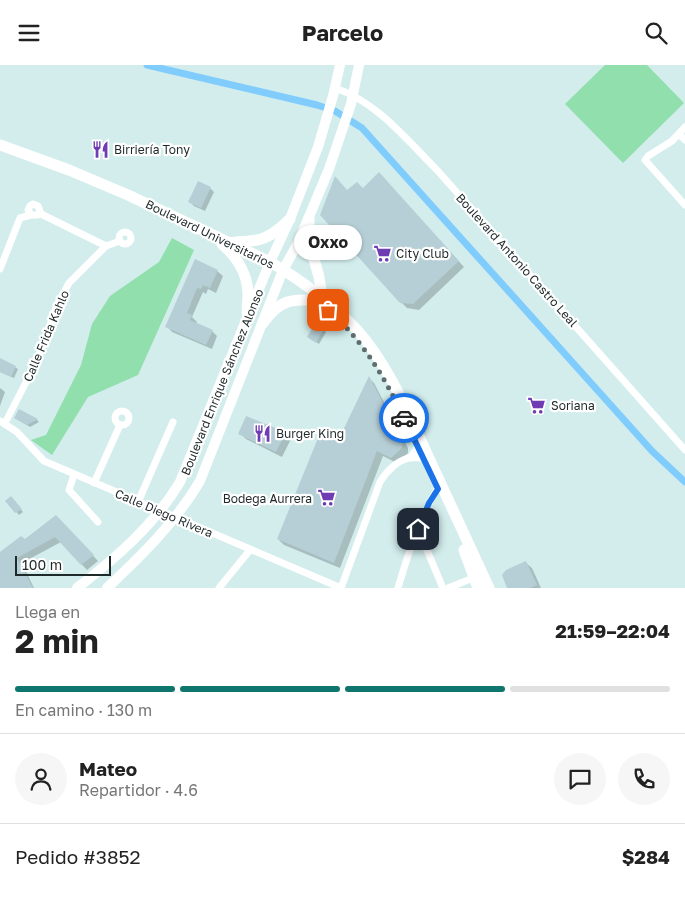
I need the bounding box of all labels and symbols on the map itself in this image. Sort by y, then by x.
restaurant icon: Birriería Tony [90,139,110,159]
place label: Birriería Tony [114,142,190,157]
street label: Boulevard Antonio Castro Leal [453,190,581,330]
street label: Boulevard Universitarios [143,196,277,272]
callout: Oxxo [294,225,362,260]
supermarket icon: City Club [372,243,392,263]
place label: City Club [396,246,449,261]
street label: Boulevard Enrique Sánchez Alonso [178,287,266,477]
street label: Calle Frida Kahlo [20,288,72,384]
pin [307,289,349,331]
courier [379,393,429,443]
supermarket icon: Soriana [527,395,547,415]
place label: Soriana [551,398,595,413]
restaurant icon: Burger King [252,423,272,443]
place label: Burger King [276,426,344,441]
street label: Calle Diego Rivera [113,486,215,540]
supermarket icon: Bodega Aurrera [316,488,336,508]
place label: Bodega Aurrera [223,491,312,506]
pin [397,508,439,550]
scale bar [15,553,111,576]

